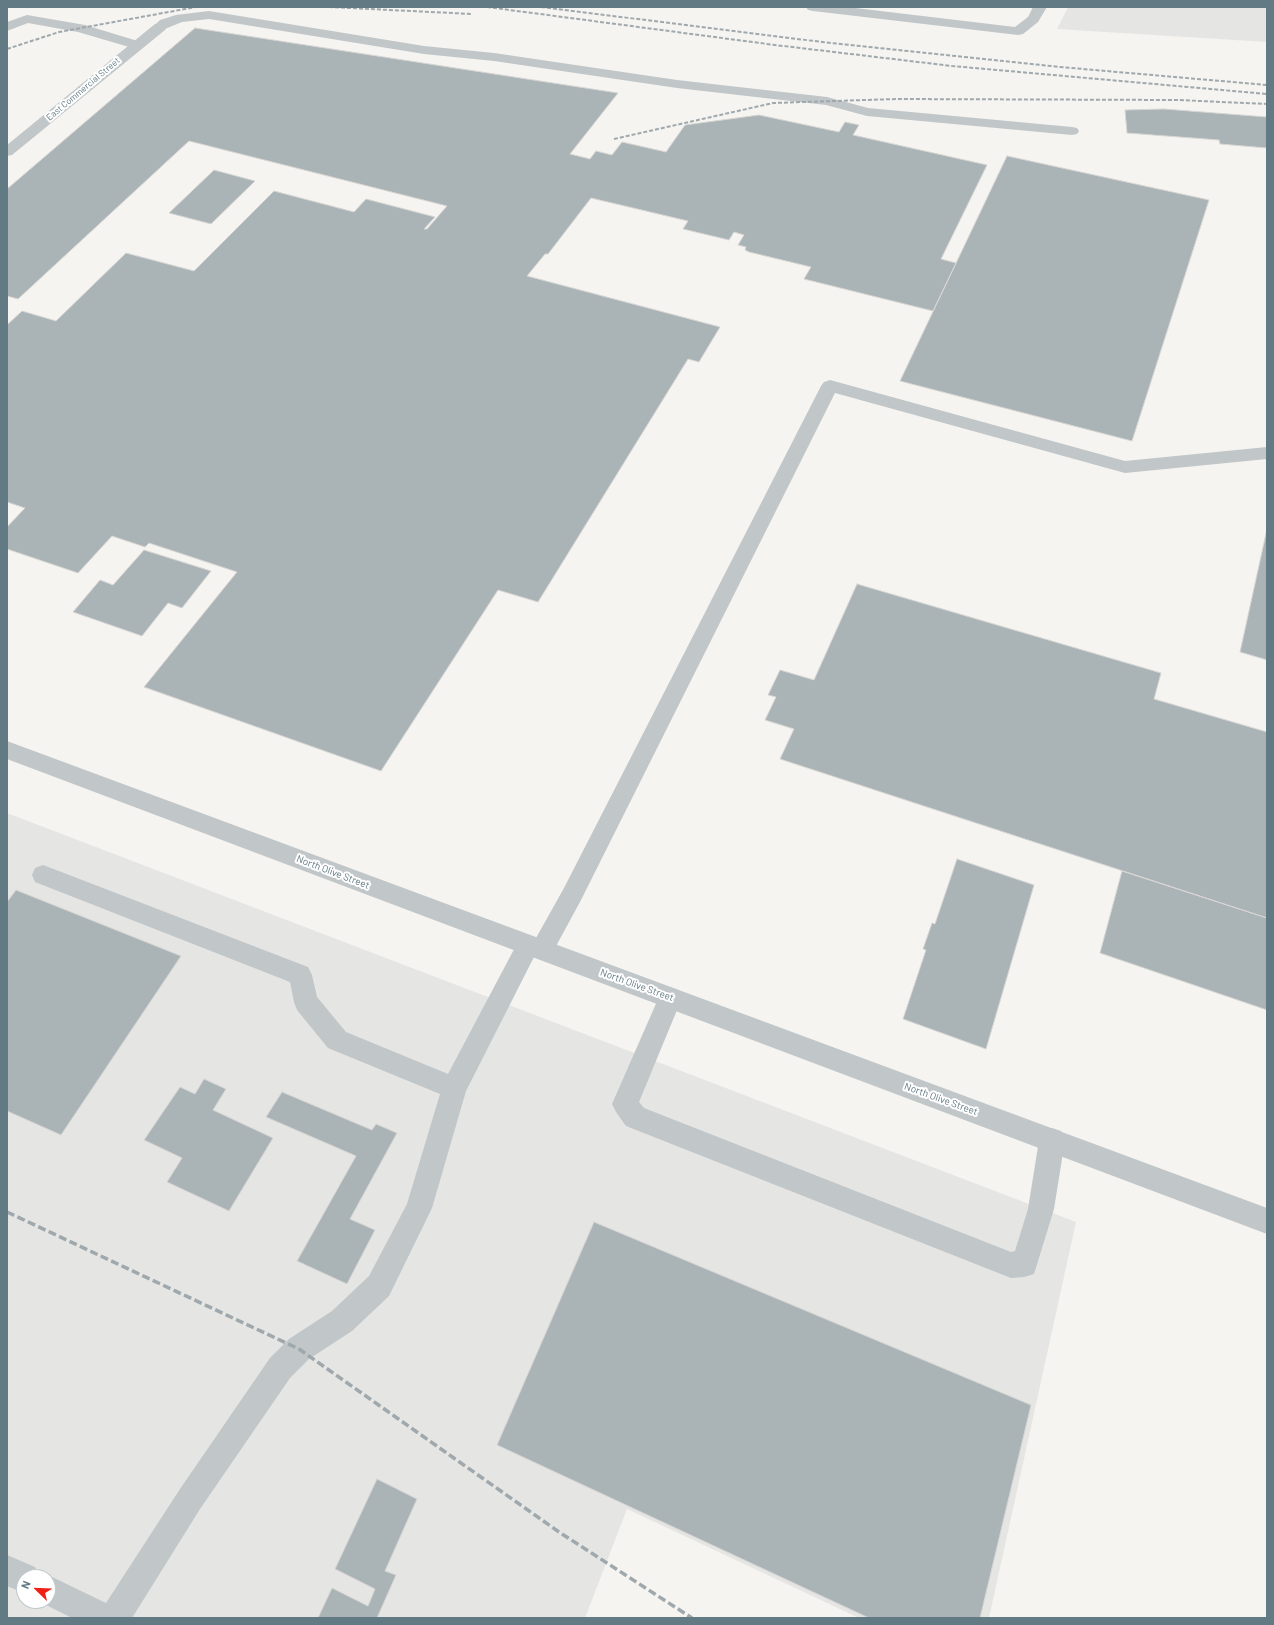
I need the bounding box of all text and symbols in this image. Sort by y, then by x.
street label: East Commercial Street [44,55,122,123]
street label: North Olive Street [295,853,371,891]
street label: North Olive Street [599,966,675,1004]
street label: North Olive Street [903,1080,979,1118]
north arrow [16,1569,56,1609]
text: N [18,1579,33,1590]

